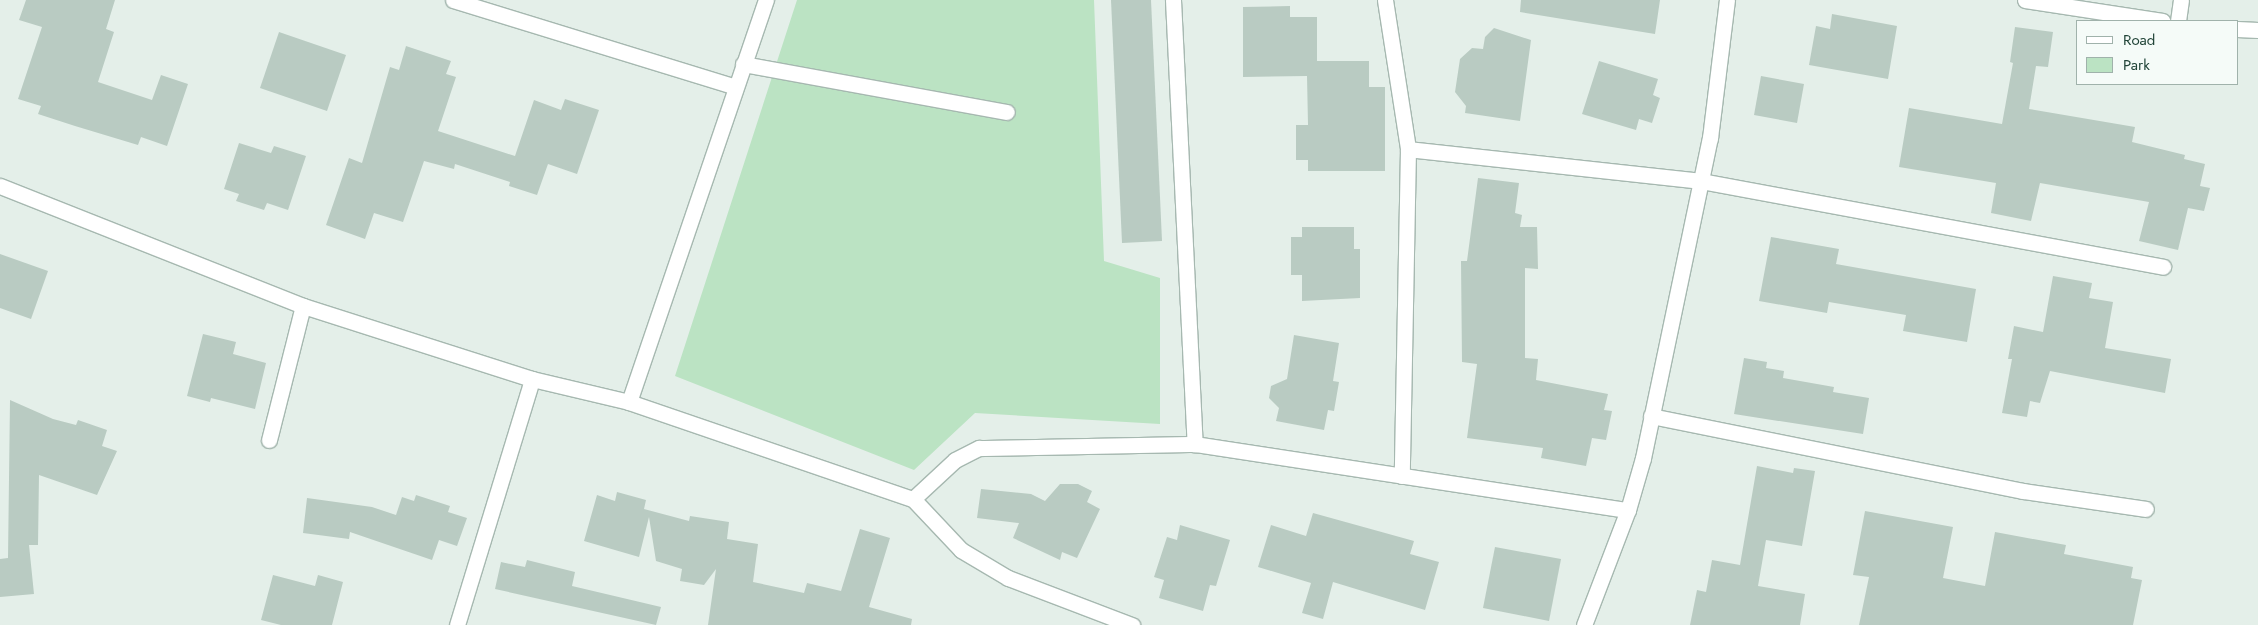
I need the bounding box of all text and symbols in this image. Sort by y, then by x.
legend [2076,20,2238,85]
text: Road [2123,29,2155,51]
text: Park [2123,54,2150,76]

